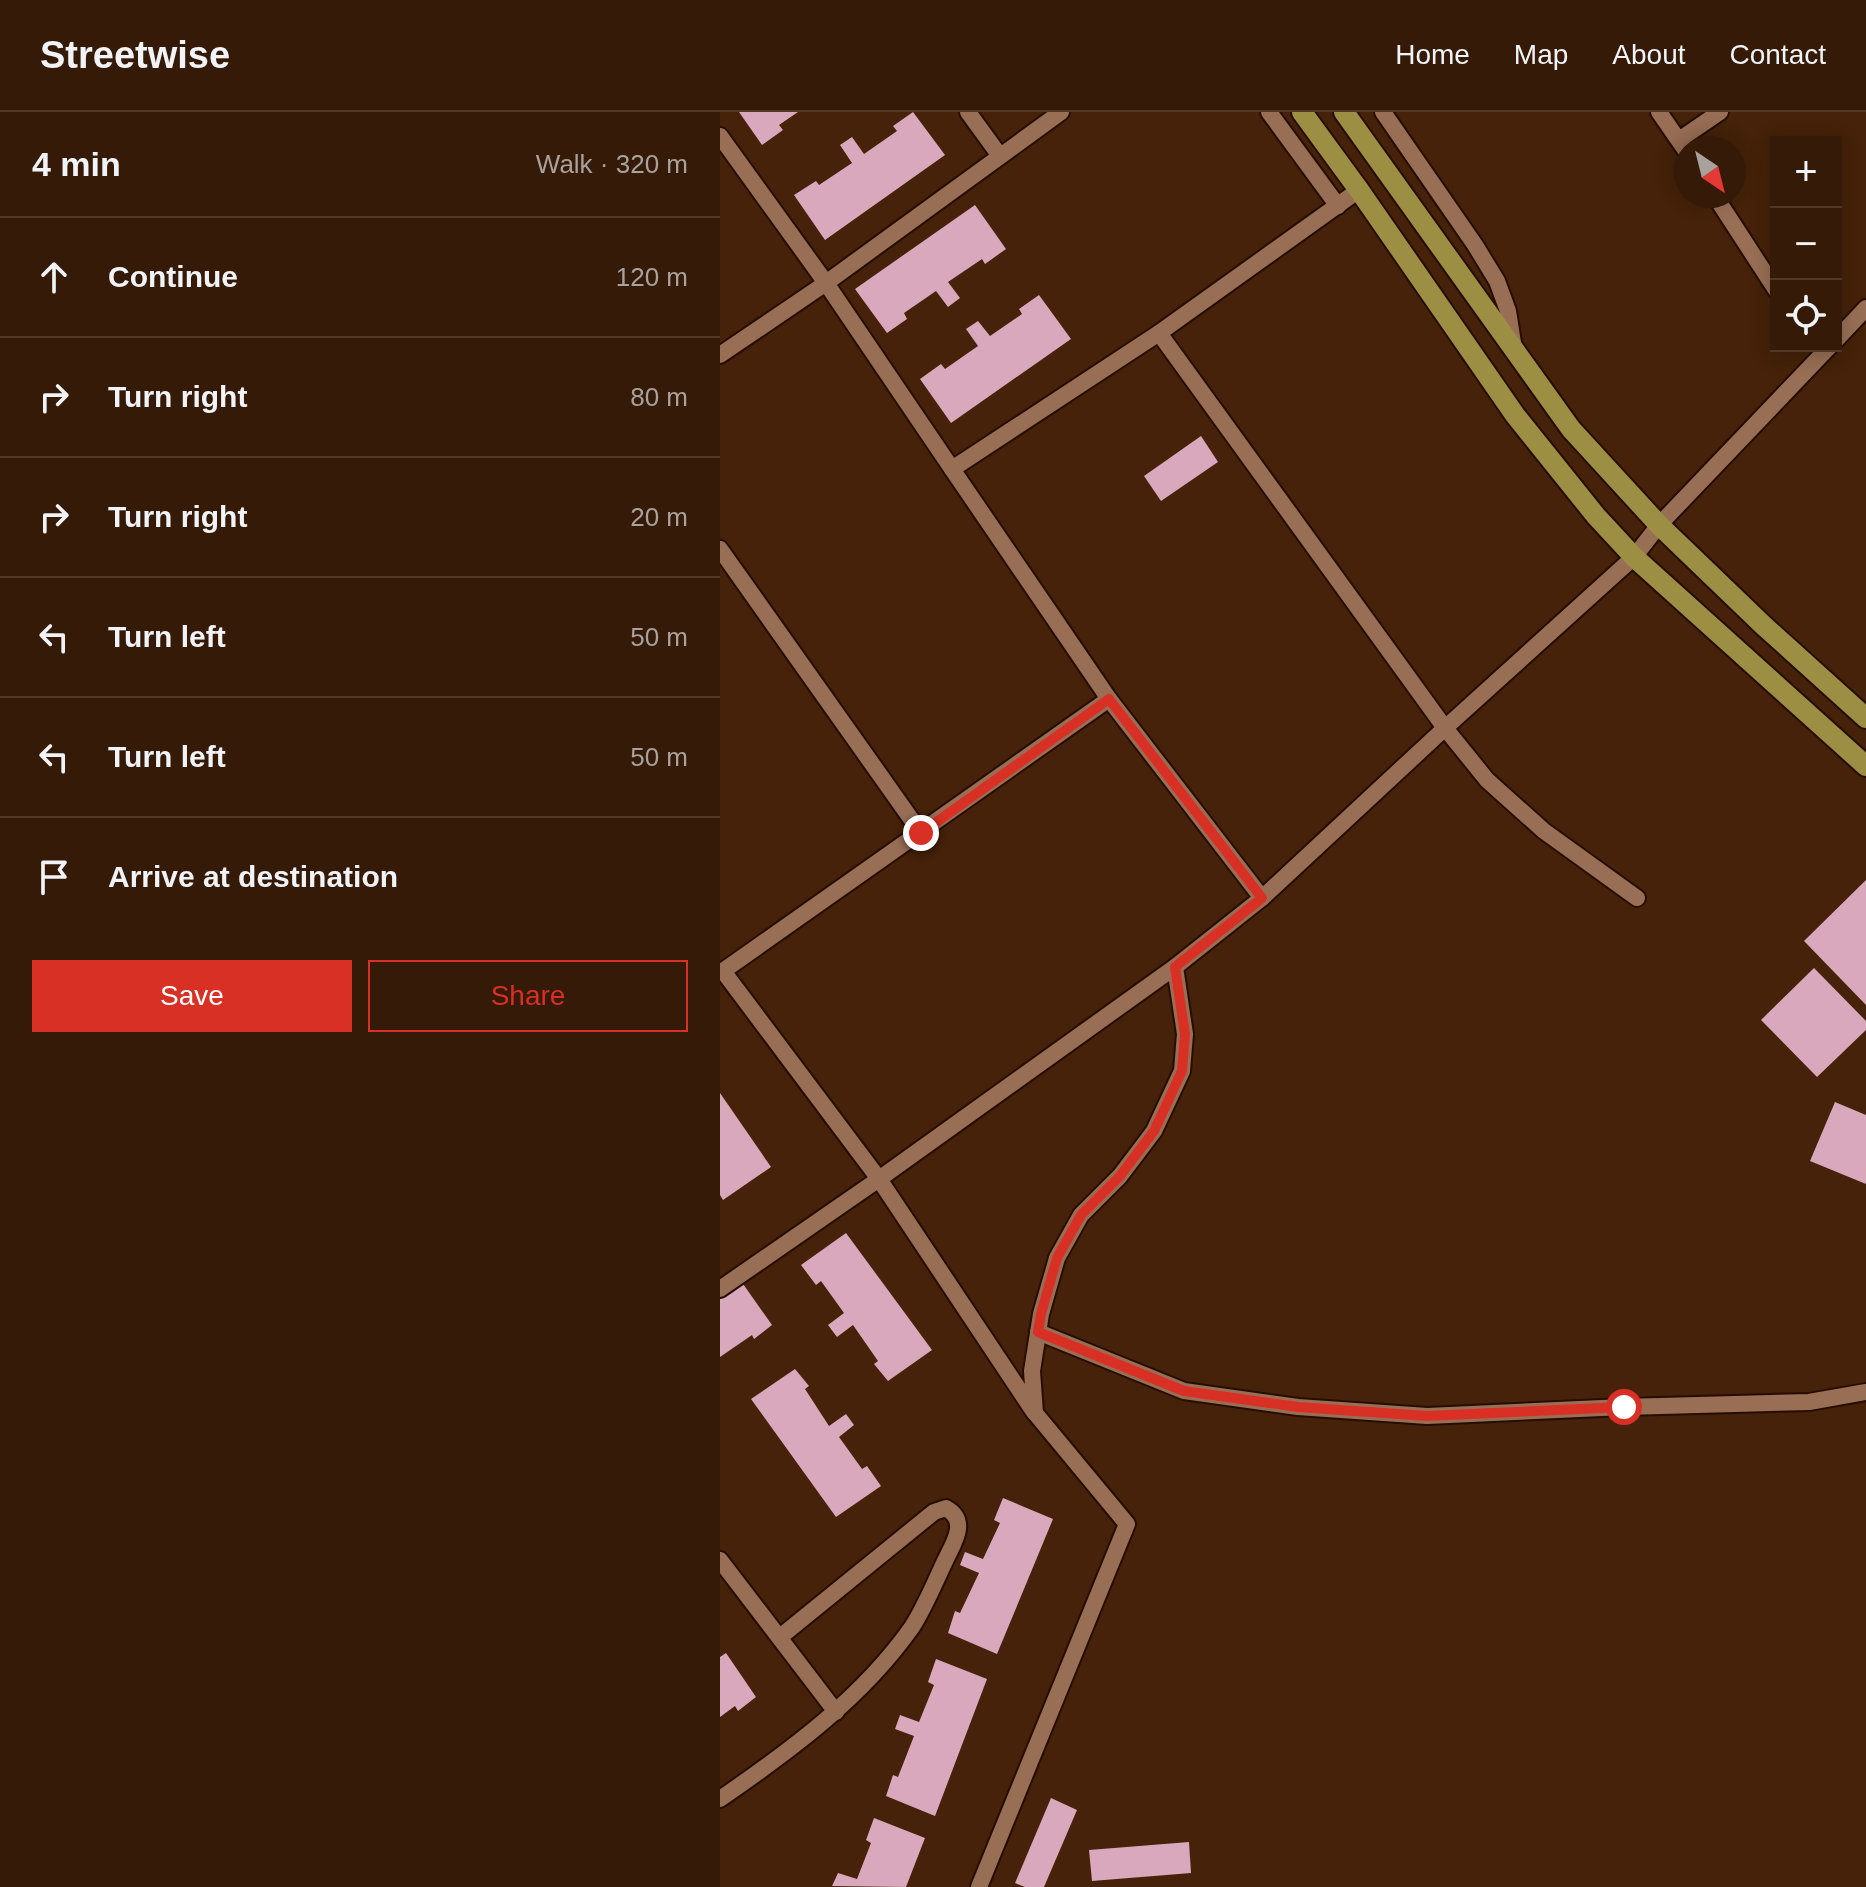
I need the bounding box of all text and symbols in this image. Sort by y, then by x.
text: Streetwise [40,34,230,76]
text: Home [1395,39,1470,70]
text: Map [1514,39,1568,70]
text: About [1612,39,1686,70]
text: Contact [1730,39,1826,70]
north arrow [1674,136,1746,208]
map controls [1770,136,1842,352]
button: + [1770,136,1842,208]
text: 4 min [32,145,121,183]
text: Walk · 320 m [536,149,688,179]
button: − [1770,208,1842,280]
icon: ahead [32,255,76,299]
text: Continue [108,260,238,293]
text: 120 m [616,262,688,292]
button: locate [1770,280,1842,352]
icon: right [32,375,76,419]
text: Turn right [108,380,247,413]
text: 80 m [630,382,688,412]
icon: right [32,495,76,539]
text: Turn right [108,500,247,533]
text: 20 m [630,502,688,532]
icon: left [32,615,76,659]
text: Turn left [108,620,226,653]
text: 50 m [630,622,688,652]
icon: left [32,735,76,779]
text: Turn left [108,740,226,773]
text: 50 m [630,742,688,772]
route end [903,815,939,851]
icon: arrive [32,855,76,899]
text: Arrive at destination [108,860,398,893]
button: Save [32,960,352,1032]
button: Share [368,960,688,1032]
route start [1606,1389,1642,1425]

